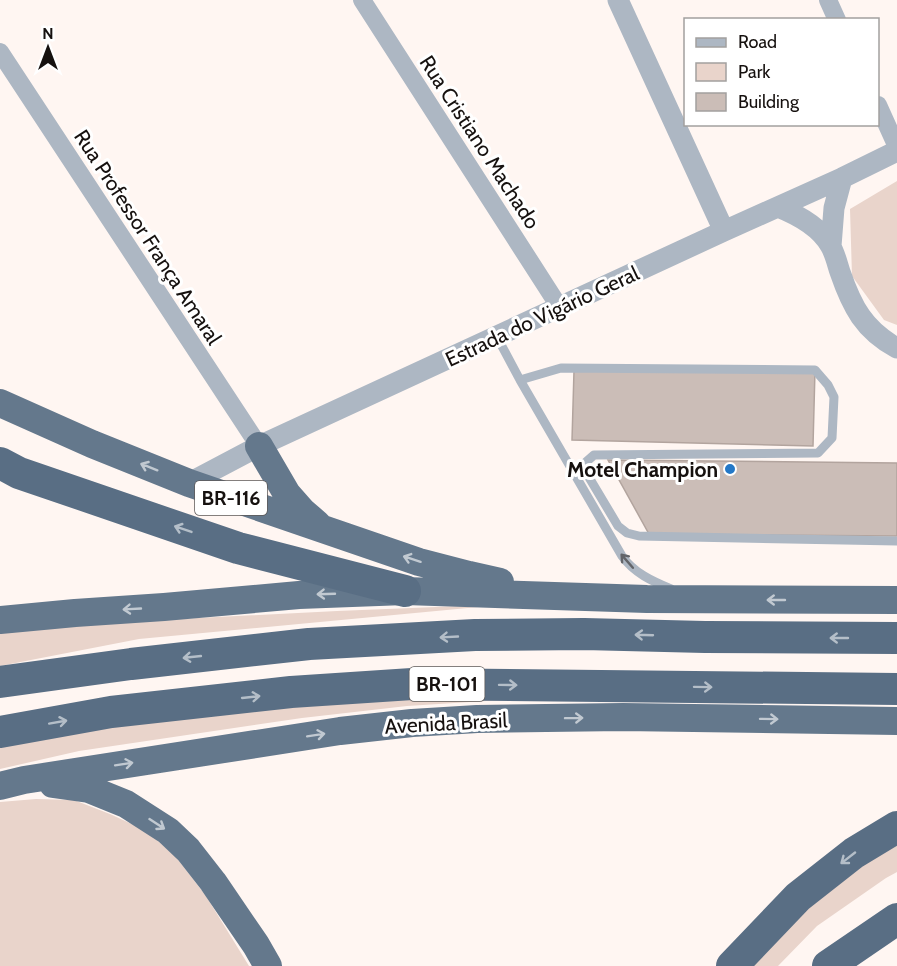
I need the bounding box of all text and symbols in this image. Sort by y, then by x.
north arrow [18,18,78,78]
legend [684,18,879,126]
text: N [42,24,54,43]
text: Road [738,31,777,53]
street label: Rua Cristiano Machado [415,51,545,233]
text: Park [738,61,771,83]
text: Building [738,91,800,113]
street label: Rua Professor França Amaral [69,125,227,349]
street label: Estrada do Vigário Geral [441,260,643,372]
place label: Motel Champion [567,457,718,482]
one-way arrow [140,461,159,472]
marker: Motel Champion [723,462,737,476]
road number: BR-116 [195,481,267,515]
one-way arrow [174,523,193,534]
one-way arrow [403,553,422,564]
one-way arrow [620,554,634,569]
one-way arrow [316,588,336,600]
one-way arrow [766,594,786,606]
one-way arrow [122,604,142,615]
one-way arrow [634,630,654,641]
one-way arrow [439,631,459,642]
one-way arrow [829,632,849,644]
one-way arrow [182,652,202,663]
road number: BR-101 [410,667,484,701]
one-way arrow [498,679,518,691]
one-way arrow [693,681,713,693]
one-way arrow [241,691,260,702]
street label: Avenida Brasil [384,707,508,739]
one-way arrow [563,712,583,724]
one-way arrow [758,713,778,725]
one-way arrow [47,716,67,727]
one-way arrow [306,729,326,740]
one-way arrow [113,759,133,770]
one-way arrow [149,818,165,830]
one-way arrow [840,852,856,864]

